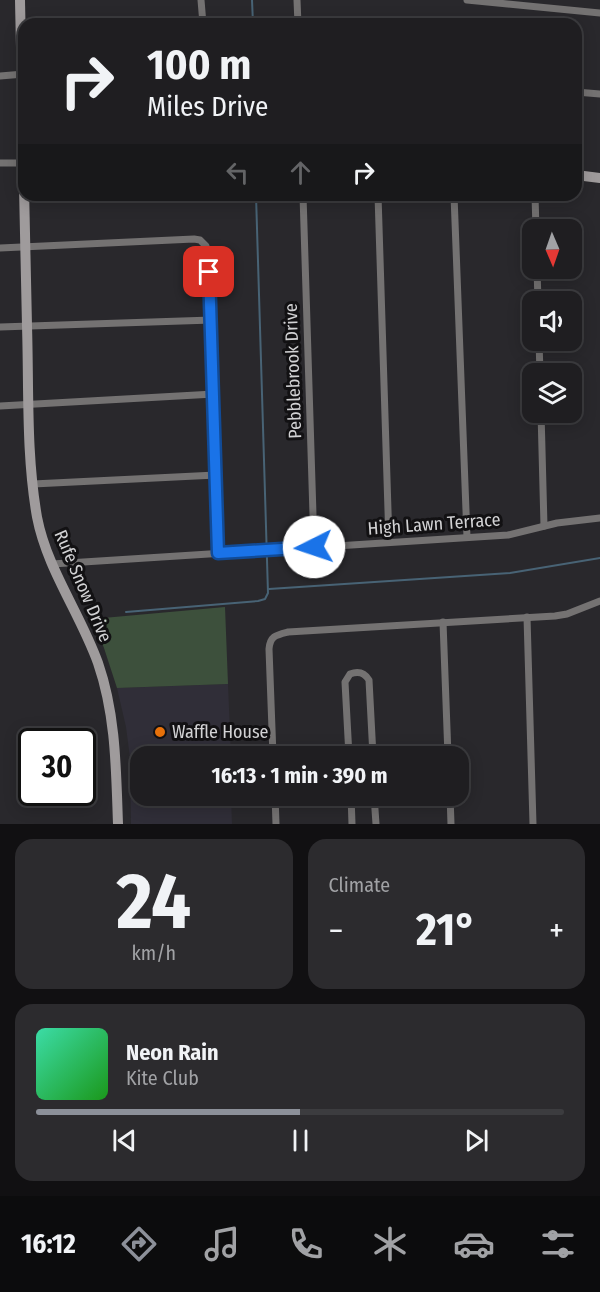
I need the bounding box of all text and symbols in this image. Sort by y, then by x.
text: 100 m [147,40,251,90]
icon: right [48,42,126,120]
text: Miles Drive [147,91,268,123]
icon: left [221,156,254,189]
icon: ahead [284,156,317,189]
icon: right [347,156,380,189]
north arrow [522,219,582,279]
map controls [522,219,582,423]
pin [183,246,234,297]
icon: arrive [192,255,225,288]
button: sound [522,291,582,351]
street label: Pebblebrook Drive [280,303,306,439]
button: layers [522,363,582,423]
street label: High Lawn Terrace [367,508,501,540]
position arrow [282,515,346,579]
street label: Rufe Snow Drive [49,527,117,645]
place label: Waffle House [172,721,269,743]
marker: Waffle House [153,725,167,739]
speed limit sign: 30 [18,728,96,806]
text: 16:13 · 1 min · 390 m [211,762,388,789]
text: 24 [116,855,191,949]
text: Climate [329,873,390,897]
text: 21° [416,903,476,957]
text: − [329,911,343,951]
text: + [549,911,564,951]
text: km/h [131,941,176,965]
text: Neon Rain [126,1039,219,1066]
text: Kite Club [126,1066,199,1090]
icon: previous [108,1124,141,1157]
icon: pause [284,1124,317,1157]
icon: next [460,1124,493,1157]
icon: directions [118,1223,160,1265]
icon: music [201,1223,243,1265]
icon: phone [285,1223,327,1265]
icon: climate [369,1223,411,1265]
icon: car [453,1223,495,1265]
icon: filters [537,1223,579,1265]
text: 16:12 [21,1228,76,1260]

